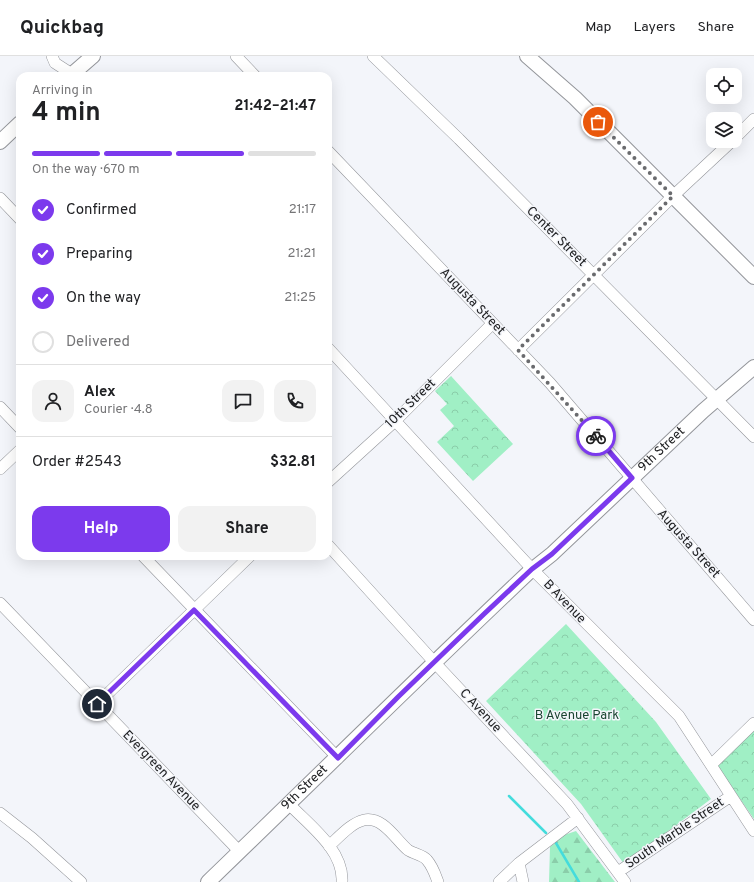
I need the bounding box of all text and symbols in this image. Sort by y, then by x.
text: Quickbag [20,16,104,40]
text: Map [585,19,611,36]
text: Layers [633,19,675,36]
text: Share [697,19,734,36]
map controls [706,68,742,148]
button: locate [706,68,742,104]
text: Arriving in [32,83,93,99]
text: 4 min [32,97,101,130]
text: 21:42–21:47 [234,97,316,116]
pin [581,105,615,139]
icon: bag [587,111,609,133]
button: layers [706,112,742,148]
text: On the way · 670 m [32,162,139,178]
icon: check [32,199,54,221]
text: Confirmed [66,201,137,220]
text: 21:17 [289,202,316,218]
street label: Center Street [523,204,589,270]
icon: check [32,243,54,265]
text: Preparing [66,245,133,264]
text: 21:21 [287,246,316,262]
street label: Augusta Street [436,265,508,339]
icon: check [32,287,54,309]
text: On the way [66,289,141,308]
text: 21:25 [284,290,316,306]
text: Delivered [66,333,130,352]
street label: 10th Street [382,376,440,432]
button: person [32,380,74,422]
button: chat [222,380,264,422]
button: phone [274,380,316,422]
text: Alex [84,383,116,402]
text: Courier · 4.8 [84,402,153,418]
courier [576,416,616,456]
street label: 9th Street [635,424,689,476]
icon: bike [585,425,607,447]
text: Order #2543 [32,453,122,472]
text: $32.81 [270,453,316,472]
button: Help [32,506,170,552]
button: Share [178,506,316,552]
street label: Augusta Street [653,506,723,582]
street label: B Avenue [539,577,589,627]
street label: C Avenue [456,686,504,736]
pin [80,687,114,721]
icon: home [86,693,108,715]
park label: B Avenue Park [535,708,619,724]
street label: Evergreen Avenue [119,728,203,814]
street label: 9th Street [278,762,332,814]
street label: South Marble Street [623,795,728,873]

